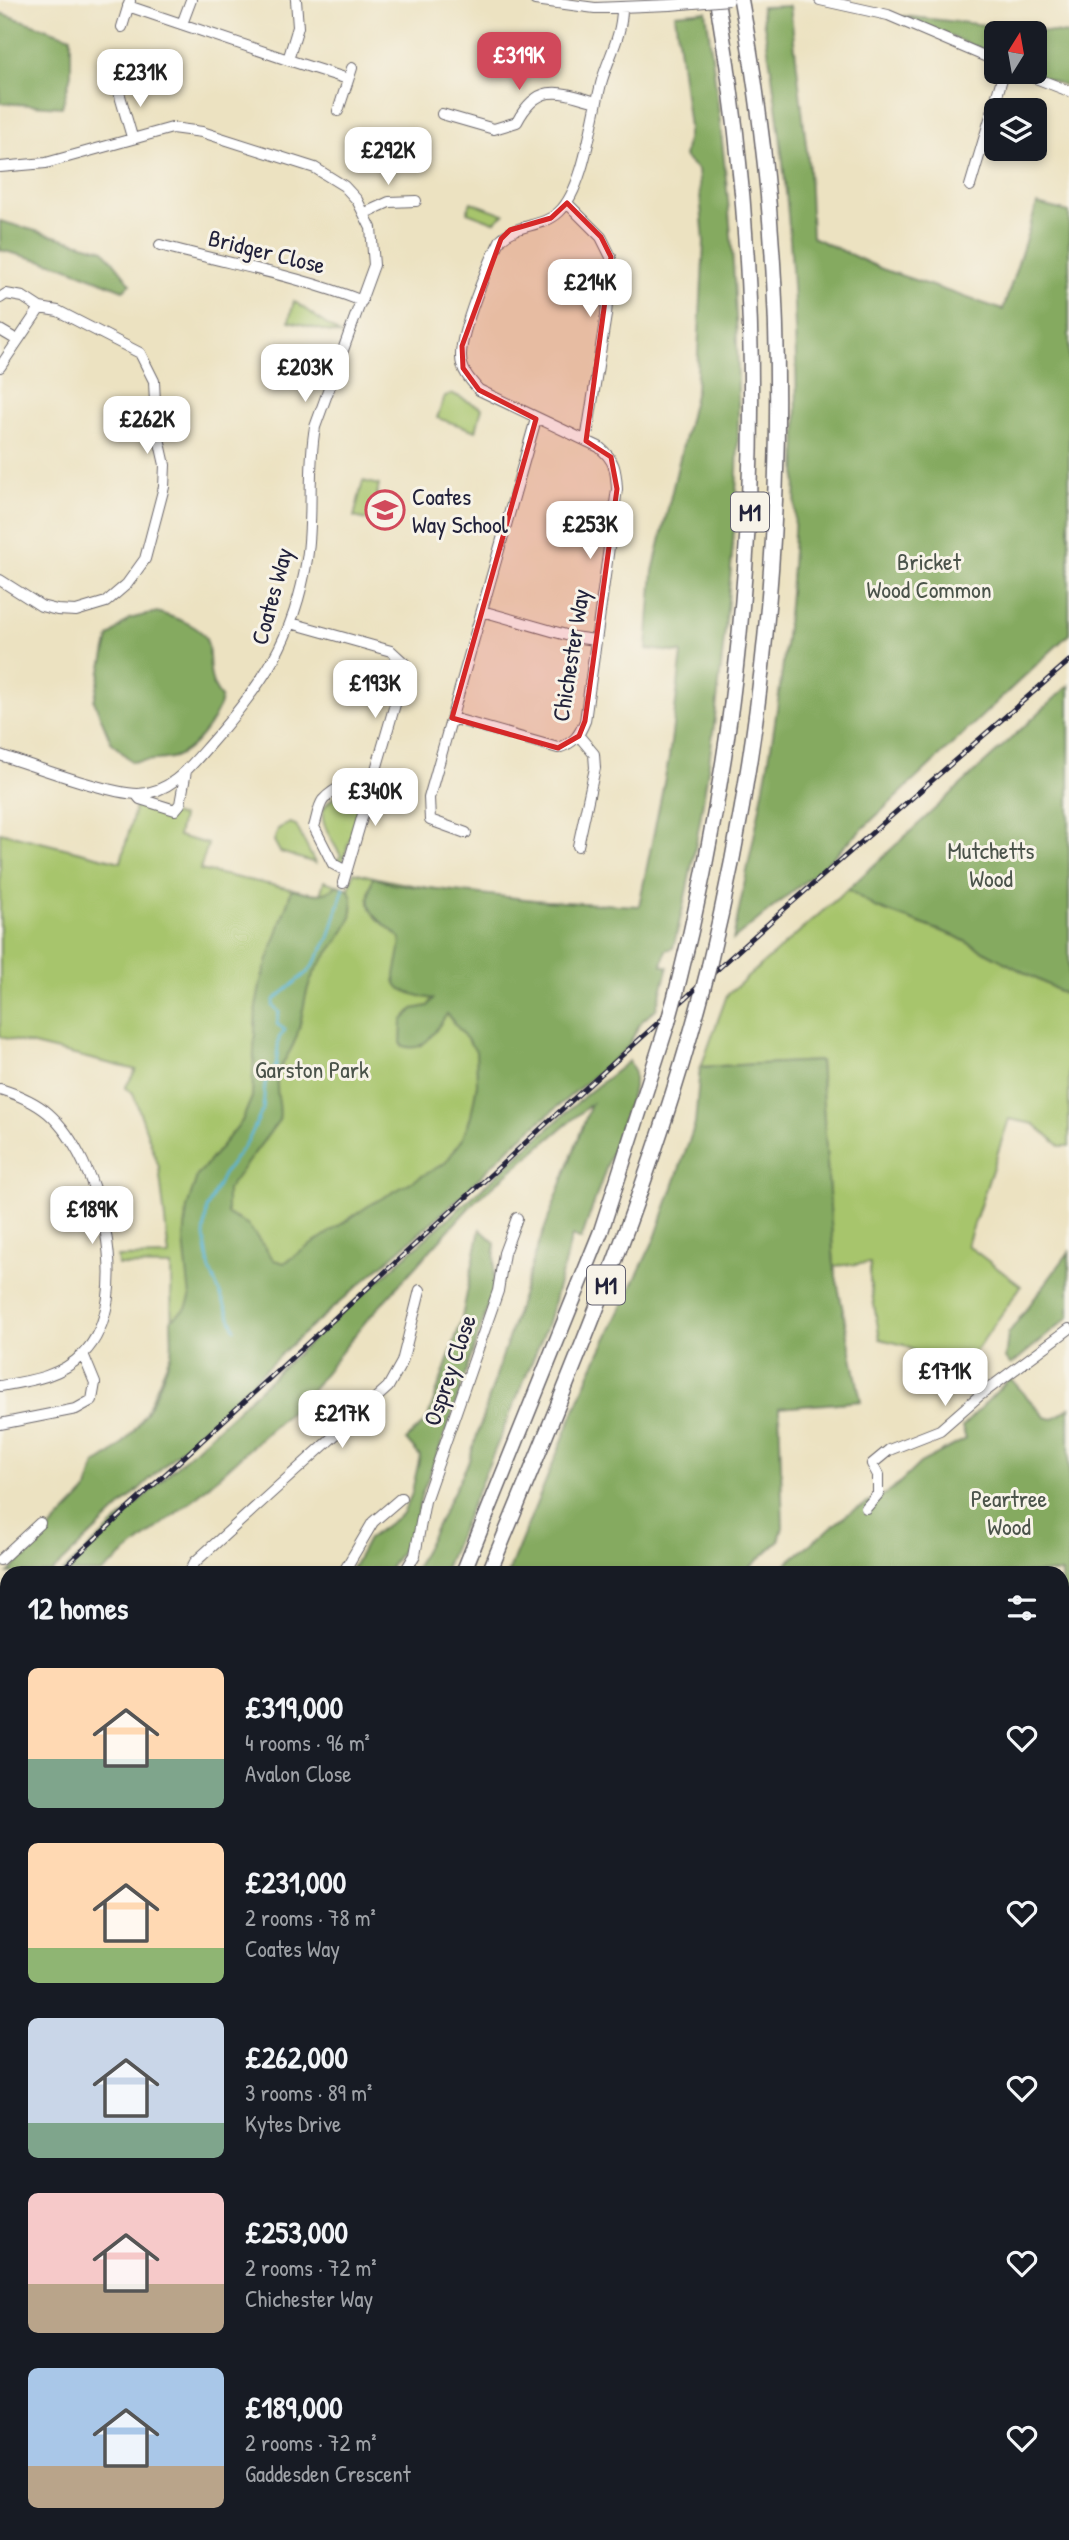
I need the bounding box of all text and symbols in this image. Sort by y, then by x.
north arrow [984,21,1046,84]
map controls [984,21,1047,161]
pin: £319K [470,32,568,92]
text: £319K [493,39,545,70]
pin: £231K [91,50,189,109]
text: £231K [113,56,167,87]
button: layers [984,98,1047,161]
pin: £292K [339,128,437,187]
text: £292K [361,134,415,165]
street label: Bridger Close [205,221,329,281]
pin: £214K [541,260,639,319]
text: £214K [564,266,616,297]
pin: £203K [256,344,354,404]
text: £203K [277,351,333,382]
pin: £262K [98,396,196,456]
text: £262K [119,403,175,434]
place label: Coates Way School [412,480,509,540]
school or university icon: Coates Way School [364,489,406,531]
road number: M1 [731,492,769,532]
pin: £253K [541,502,639,561]
text: £253K [562,508,618,539]
street label: Coates Way [243,544,299,648]
park label: Bricket Wood Common [867,545,992,605]
street label: Chichester Way [544,586,596,724]
pin: £193K [326,660,424,720]
text: £193K [349,667,401,698]
pin: £340K [326,768,424,828]
text: £340K [348,775,402,806]
park label: Mutchetts Wood [948,834,1034,894]
park label: Garston Park [255,1053,369,1085]
pin: £189K [43,1186,141,1246]
text: £189K [66,1193,118,1224]
road number: M1 [587,1266,625,1304]
street label: Osprey Close [415,1310,483,1430]
pin: £171K [896,1348,994,1408]
text: £171K [919,1355,971,1386]
pin: £217K [293,1390,391,1450]
text: £217K [314,1397,370,1428]
park label: Peartree Wood [971,1482,1048,1542]
text: 12 homes [28,1588,128,1628]
icon: filters [1003,1589,1041,1627]
text: £319,000 [245,1687,343,1727]
icon: home [84,1696,168,1780]
icon: heart [1003,1719,1041,1757]
text: 4 rooms · 96 m² [245,1727,370,1758]
text: Avalon Close [245,1758,352,1789]
text: £231,000 [245,1862,346,1902]
icon: home [84,1871,168,1955]
icon: heart [1003,1894,1041,1932]
text: 2 rooms · 78 m² [245,1902,376,1933]
text: Coates Way [245,1933,340,1964]
text: £262,000 [245,2037,348,2077]
icon: home [84,2046,168,2130]
icon: heart [1003,2069,1041,2107]
text: 3 rooms · 89 m² [245,2077,372,2108]
text: Kytes Drive [245,2108,341,2139]
text: £253,000 [245,2212,348,2252]
icon: home [84,2221,168,2305]
icon: heart [1003,2244,1041,2282]
text: 2 rooms · 72 m² [245,2252,377,2283]
text: Chichester Way [245,2283,373,2314]
text: £189,000 [245,2387,343,2427]
icon: home [84,2396,168,2480]
icon: heart [1003,2419,1041,2457]
text: 2 rooms · 72 m² [245,2427,377,2458]
text: Gaddesden Crescent [245,2458,411,2489]

